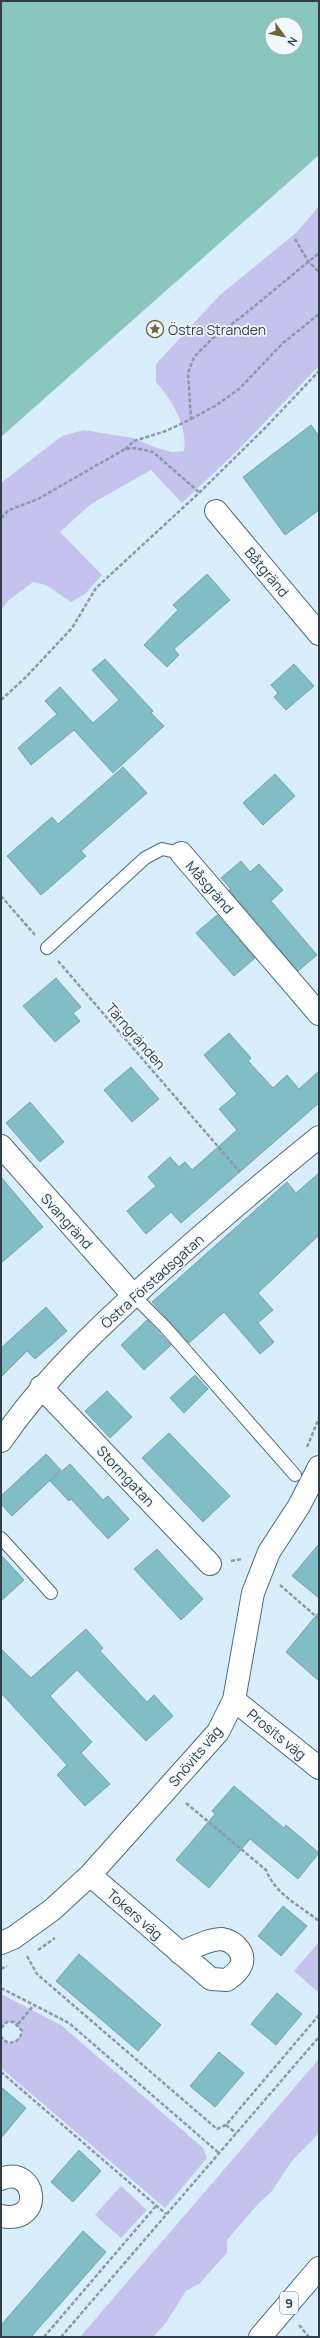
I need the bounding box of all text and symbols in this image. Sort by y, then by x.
north arrow [264,16,304,56]
text: N [284,34,301,49]
place icon: Östra Stranden [145,319,165,339]
place label: Östra Stranden [168,320,266,339]
street label: Båtgränd [241,543,293,601]
street label: Måsgränd [182,857,238,917]
street label: Tärngränden [102,999,170,1073]
street label: Svangränd [37,1189,97,1253]
street label: Östra Förstadsgatan [96,1230,208,1332]
street label: Stormgatan [93,1441,159,1511]
street label: Prosits väg [244,1704,310,1764]
street label: Snövits väg [164,1722,226,1790]
street label: Tokers väg [103,1884,167,1944]
road number: 9 [280,2292,298,2314]

